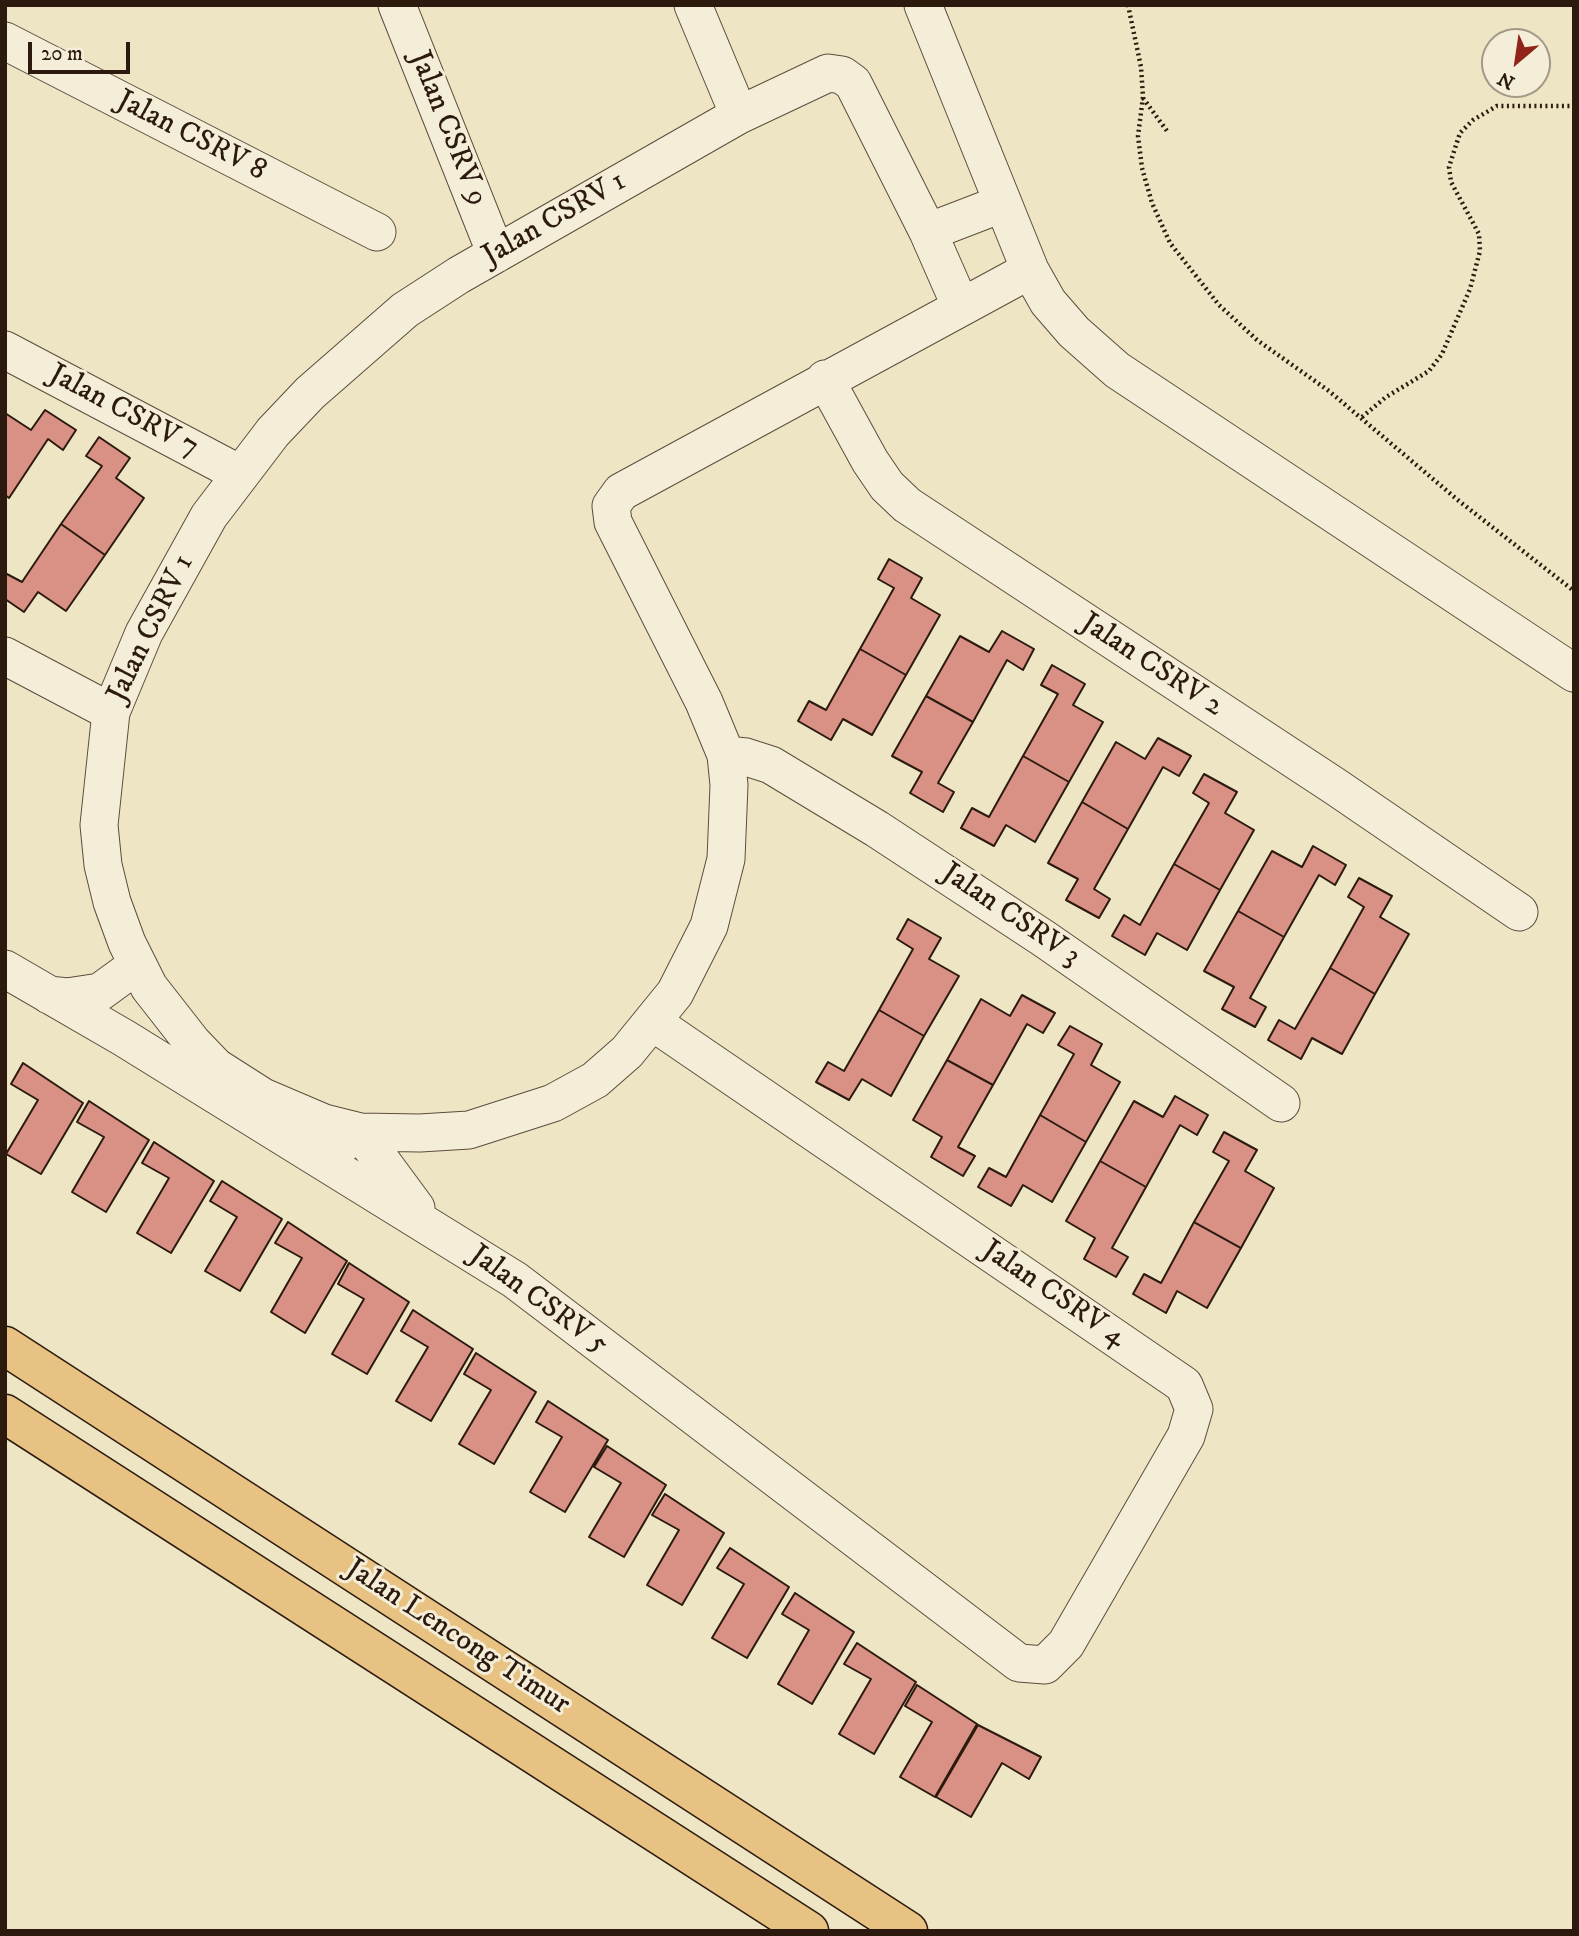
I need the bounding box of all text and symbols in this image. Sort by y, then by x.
scale bar [32,28,133,72]
north arrow [1481,28,1551,98]
text: 20 m [41,41,83,67]
street label: Jalan CSRV 9 [400,46,494,212]
text: N [1494,66,1519,94]
street label: Jalan CSRV 8 [110,84,272,190]
street label: Jalan CSRV 1 [477,165,633,275]
street label: Jalan CSRV 7 [42,358,204,466]
street label: Jalan CSRV 1 [101,549,203,709]
street label: Jalan CSRV 2 [1073,606,1229,726]
street label: Jalan CSRV 3 [934,856,1086,976]
street label: Jalan CSRV 4 [974,1234,1132,1356]
street label: Jalan CSRV 5 [461,1238,615,1364]
street label: Jalan Lencong Timur [338,1552,576,1724]

